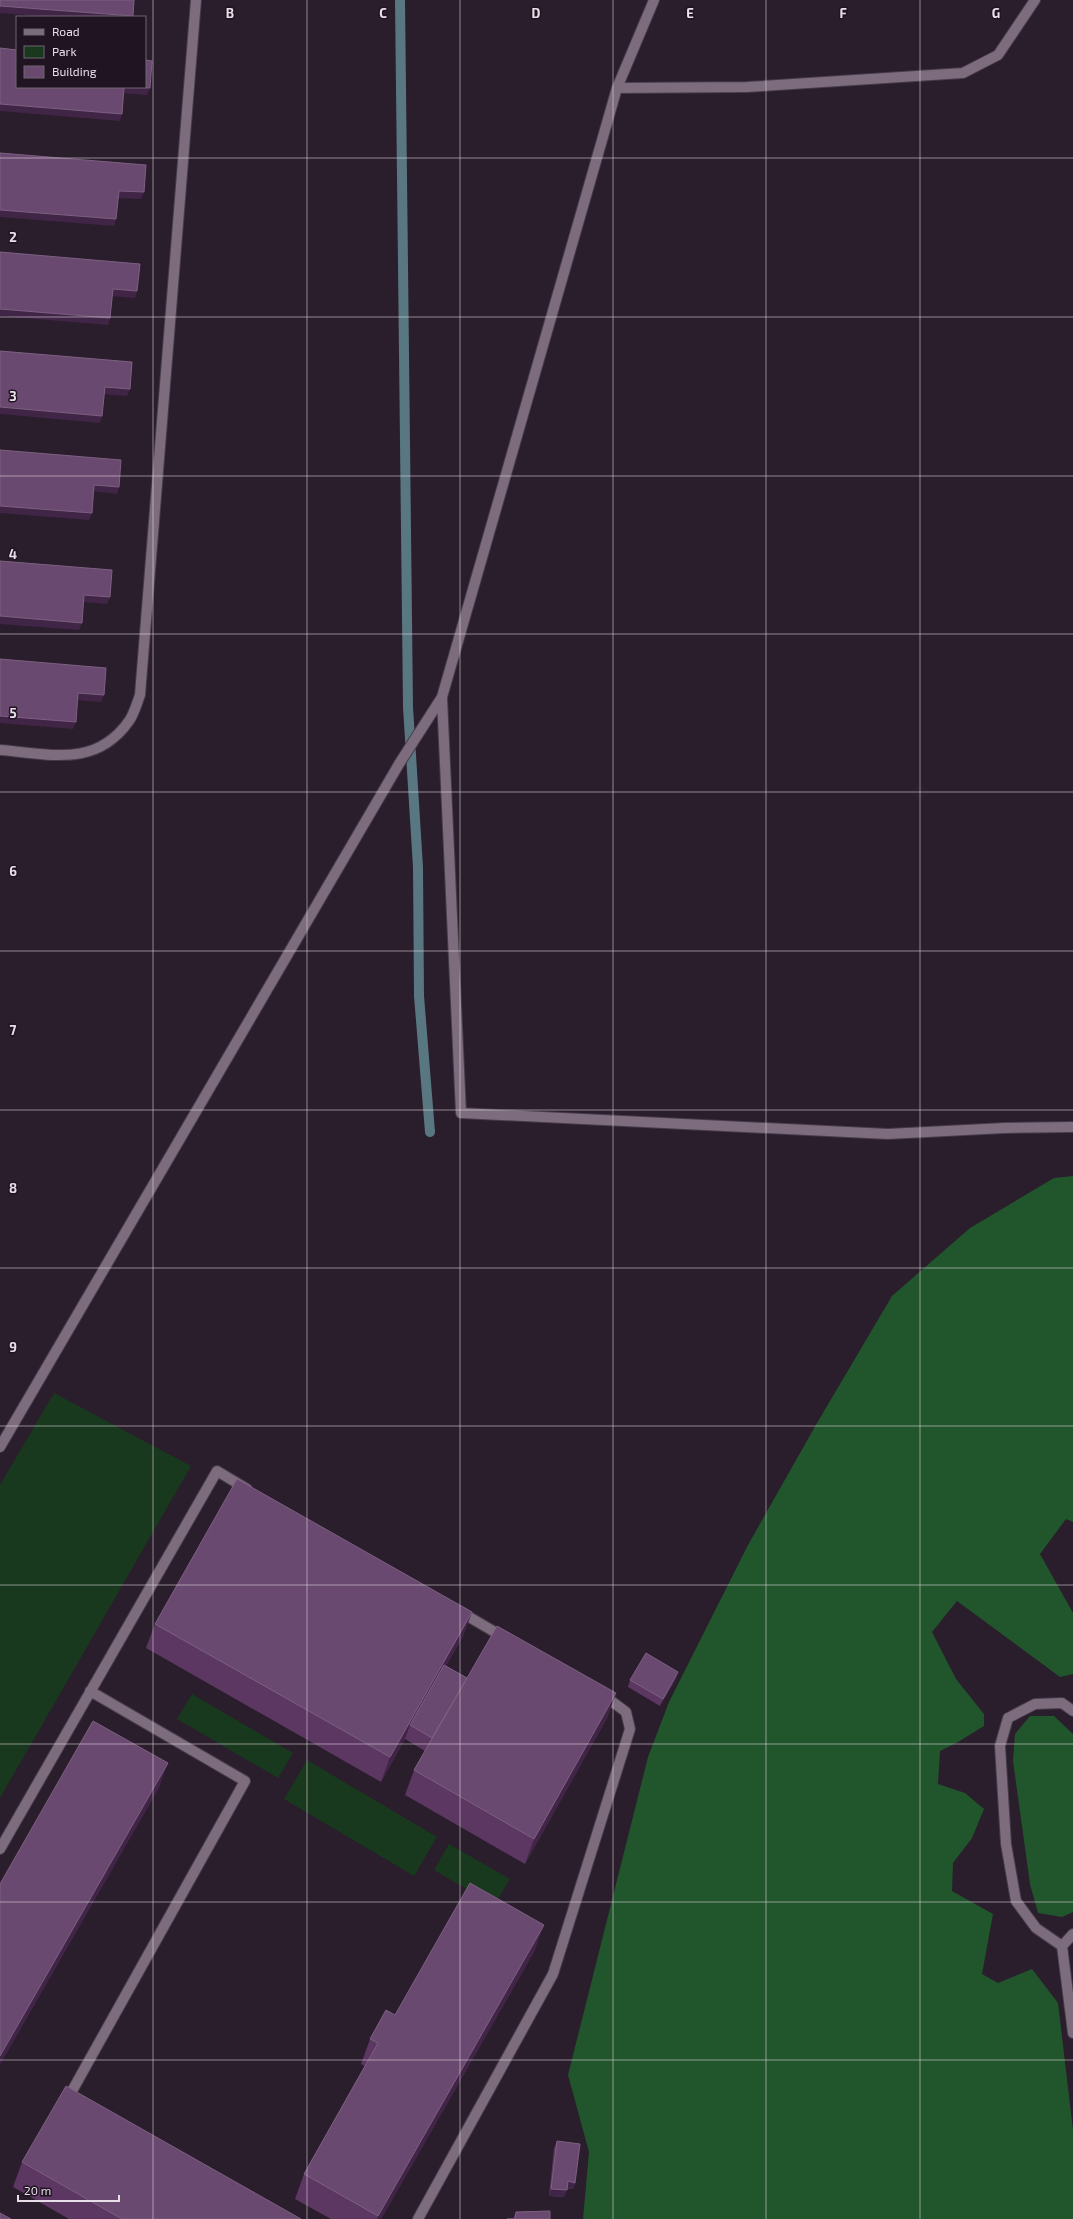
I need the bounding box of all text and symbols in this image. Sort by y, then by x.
text: B [226,5,234,21]
text: C [379,5,387,21]
text: D [532,5,541,21]
text: E [686,5,694,21]
text: F [839,5,847,21]
text: G [992,5,1000,21]
legend [16,16,146,88]
text: Road [52,24,80,38]
text: Park [52,44,77,58]
text: Building [52,64,97,78]
text: 2 [9,229,17,245]
text: 3 [9,388,17,404]
text: 4 [9,546,17,562]
text: 5 [9,705,17,721]
text: 6 [9,863,17,879]
text: 7 [10,1022,17,1038]
text: 8 [9,1180,17,1196]
text: 9 [9,1339,17,1355]
scale bar [18,2177,119,2203]
text: 20 m [24,2183,51,2197]

